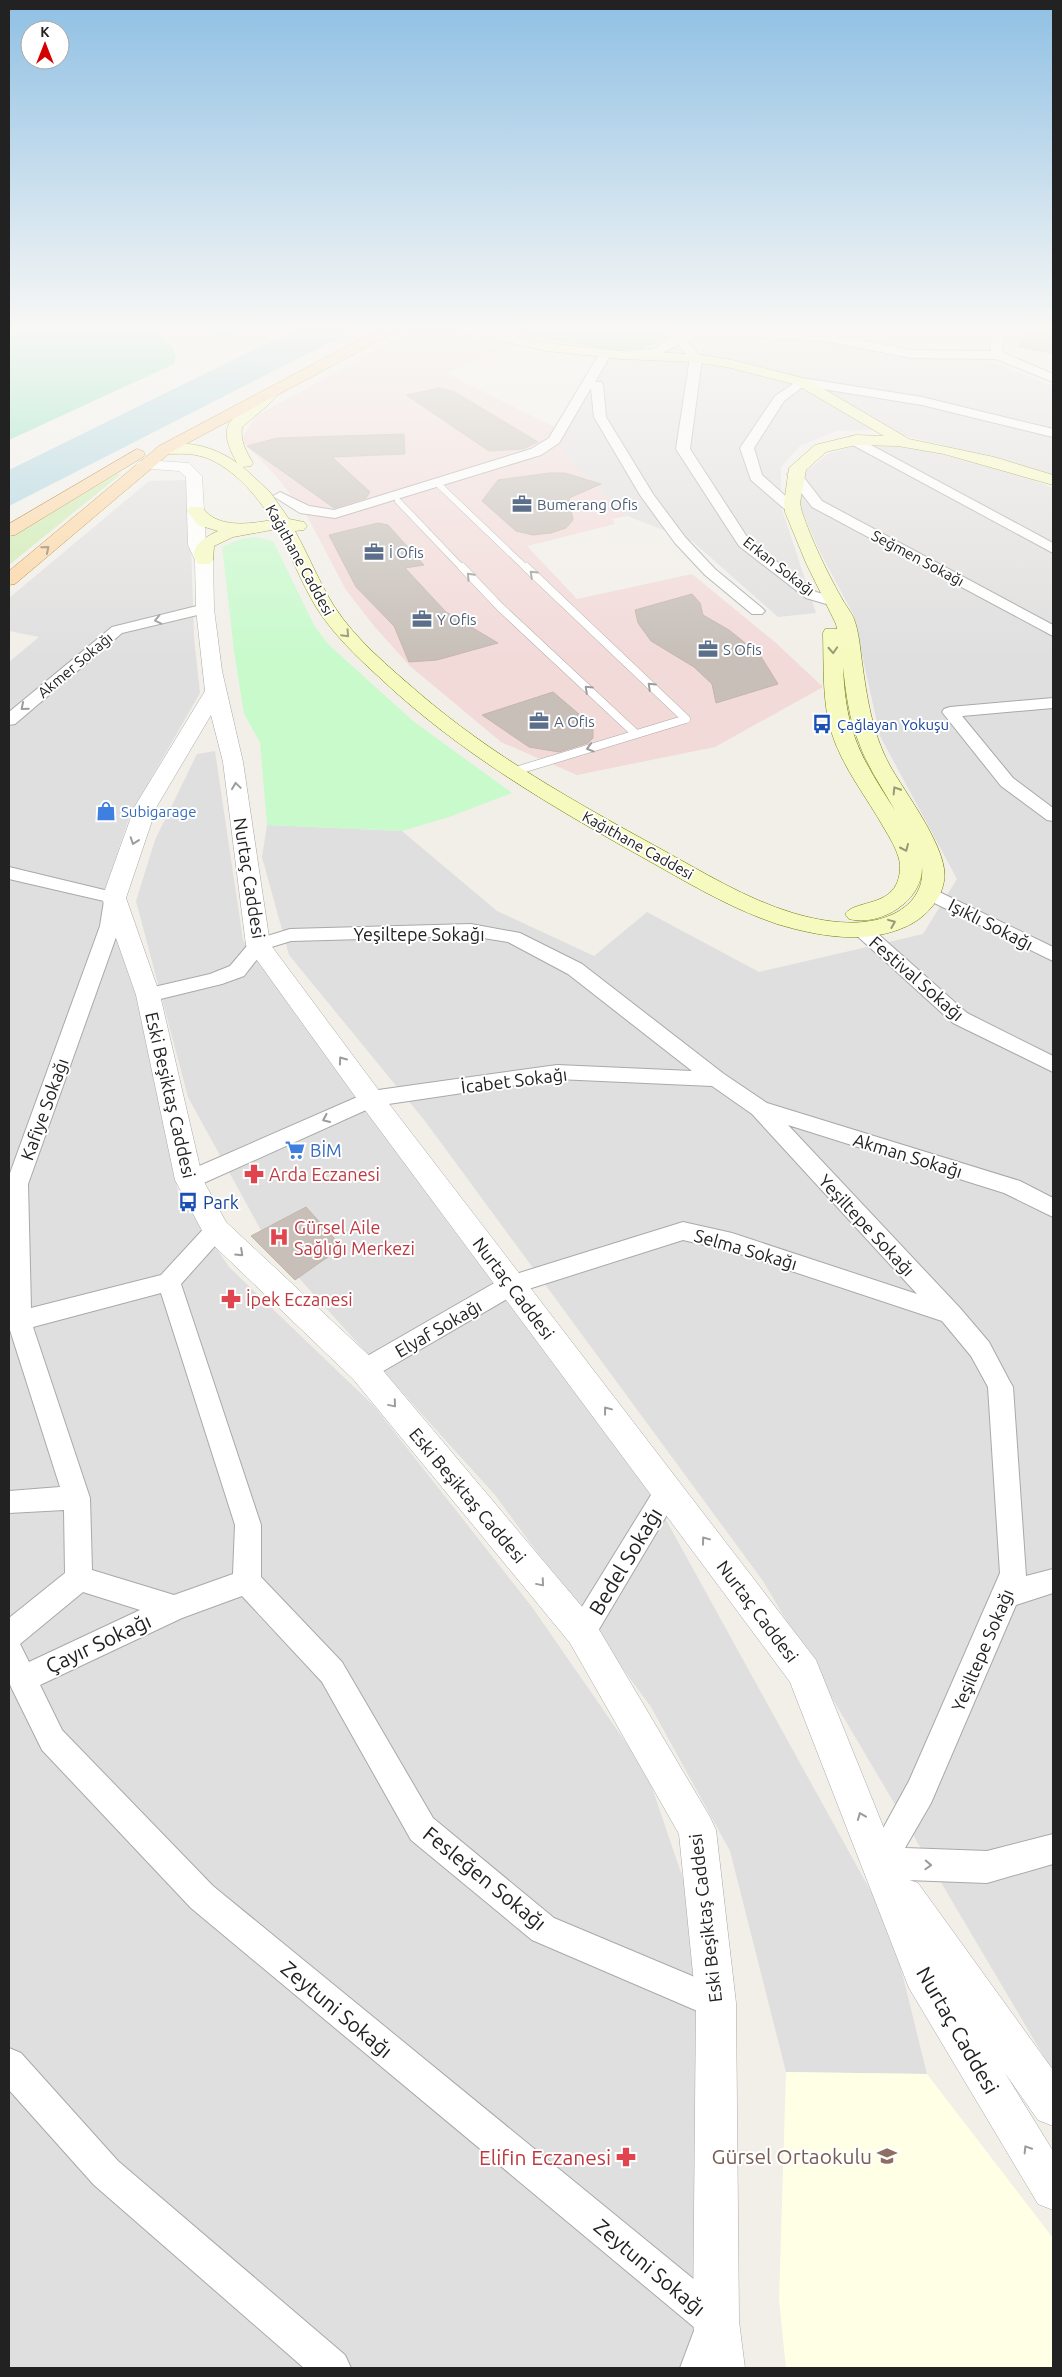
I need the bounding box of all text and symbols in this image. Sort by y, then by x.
north arrow [20,20,70,70]
text: K [40,24,50,40]
office icon: Bumerang Ofis [511,493,533,515]
place label: Bumerang Ofis [537,496,638,513]
street label: Kağıthane Caddesi [262,501,338,619]
street label: Seğmen Sokağı [869,527,967,589]
street label: Erkan Sokağı [740,533,818,599]
office icon: İ Ofis [363,541,385,563]
place label: İ Ofis [389,544,424,561]
one-way arrow [40,545,49,554]
one-way arrow [530,571,539,580]
one-way arrow [467,573,476,582]
office icon: Y Ofis [411,608,433,630]
place label: Y Ofis [437,611,477,628]
one-way arrow [153,614,162,625]
street label: Akmer Sokağı [34,629,116,701]
one-way arrow [340,629,349,638]
office icon: S Ofis [697,638,719,660]
place label: S Ofis [723,641,762,658]
one-way arrow [828,646,839,654]
one-way arrow [647,683,656,692]
one-way arrow [584,686,593,695]
one-way arrow [21,701,30,710]
office icon: A Ofis [528,710,550,732]
place label: A Ofis [554,713,595,730]
bus stop icon: Çağlayan Yokuşu [811,713,833,735]
place label: Çağlayan Yokuşu [837,716,949,733]
one-way arrow [586,742,594,752]
one-way arrow [231,782,242,790]
one-way arrow [892,787,902,796]
shop icon: Subigarage [95,800,117,822]
place label: Subigarage [121,803,196,820]
street label: Kağıthane Caddesi [579,807,697,883]
street label: Nurtaç Caddesi [231,816,269,940]
one-way arrow [129,837,139,845]
one-way arrow [898,843,909,852]
street label: Işıklı Sokağı [945,894,1037,954]
one-way arrow [887,919,896,930]
street label: Yeşiltepe Sokağı [353,924,485,944]
street label: Festival Sokağı [866,932,968,1024]
street label: Eski Beşiktaş Caddesi [142,1010,200,1180]
street label: Kafiye Sokağı [16,1055,72,1163]
one-way arrow [339,1056,348,1066]
street label: İcabet Sokağı [460,1064,568,1096]
one-way arrow [322,1113,331,1124]
street label: Akman Sokağı [851,1129,965,1181]
supermarket icon: BİM [284,1139,306,1161]
place label: BİM [310,1140,342,1160]
pharmacy icon: Arda Eczanesi [243,1163,265,1185]
place label: Arda Eczanesi [269,1164,380,1184]
street label: Yeşiltepe Sokağı [815,1170,919,1280]
bus stop icon: Park [177,1191,199,1213]
place label: Park [203,1192,239,1212]
place label: Gürsel Aile Sağlığı Merkezi [294,1217,415,1258]
street label: Selma Sokağı [692,1225,800,1273]
hospital icon: Gürsel Aile Sağlığı Merkezi [268,1226,290,1248]
street label: Nurtaç Caddesi [469,1233,559,1343]
one-way arrow [234,1247,243,1256]
pharmacy icon: İpek Eczanesi [220,1288,242,1310]
place label: İpek Eczanesi [246,1289,353,1309]
street label: Elyaf Sokağı [391,1295,485,1361]
one-way arrow [387,1399,396,1408]
one-way arrow [605,1407,613,1416]
street label: Eski Beşiktaş Caddesi [406,1424,530,1566]
street label: Bedel Sokağı [584,1503,666,1619]
one-way arrow [702,1536,711,1546]
street label: Nurtaç Caddesi [713,1556,803,1666]
one-way arrow [536,1577,544,1586]
street label: Yeşiltepe Sokağı [947,1586,1017,1714]
street label: Çayır Sokağı [41,1608,155,1678]
one-way arrow [857,1812,867,1821]
street label: Fesleğen Sokağı [419,1821,551,1935]
street label: Eski Beşiktaş Caddesi [685,1832,725,2004]
one-way arrow [925,1859,933,1870]
street label: Zeytuni Sokağı [277,1956,397,2062]
street label: Nurtaç Caddesi [912,1962,1004,2098]
place label: Gürsel Ortaokulu [711,2144,872,2168]
place label: Elifin Eczanesi [479,2145,611,2169]
school or university icon: Gürsel Ortaokulu [876,2145,898,2167]
one-way arrow [1023,2145,1033,2154]
pharmacy icon: Elifin Eczanesi [615,2146,637,2168]
street label: Zeytuni Sokağı [590,2214,710,2320]

